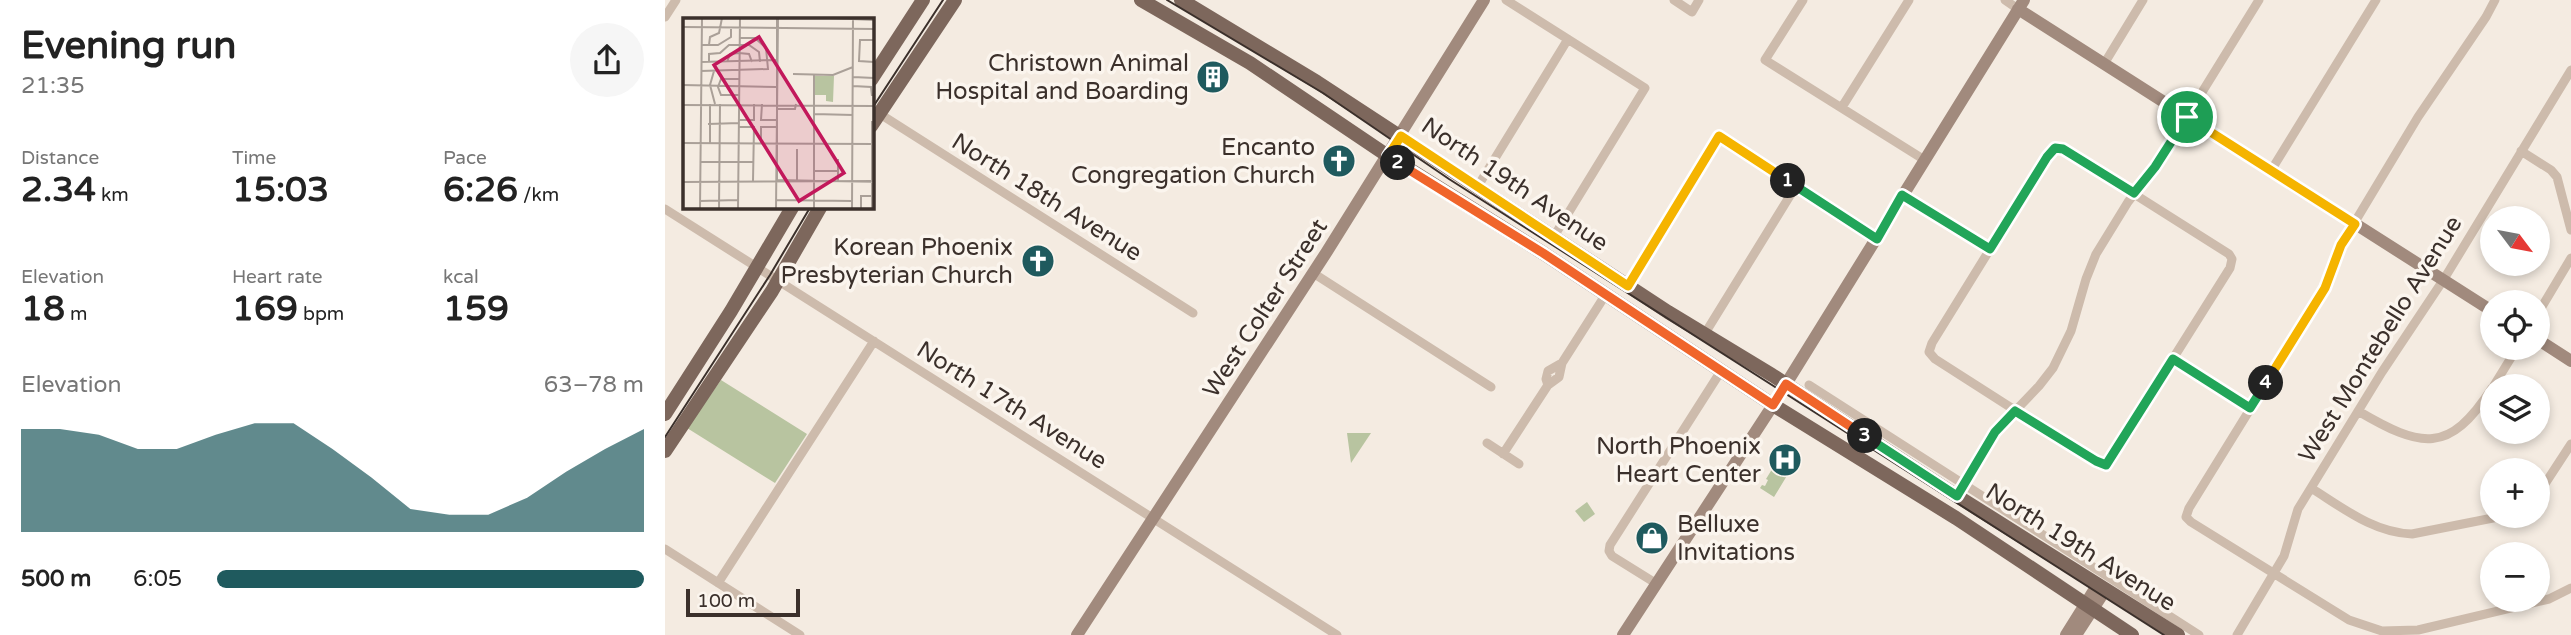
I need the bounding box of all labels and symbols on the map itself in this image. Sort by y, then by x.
inset map [683,18,873,208]
place label: Christown Animal Hospital and Boarding [935,49,1189,106]
building icon: Christown Animal Hospital and Boarding [1194,58,1232,96]
pin [2157,87,2217,147]
street label: North 19th Avenue [1416,111,1614,258]
street label: North 18th Avenue [946,127,1147,268]
place label: Encanto Congregation Church [1071,133,1315,190]
church icon: Encanto Congregation Church [1320,142,1358,180]
pin: 2 [1381,146,1415,180]
pin: 1 [1771,164,1805,198]
north arrow [2480,206,2550,276]
street label: West Montebello Avenue [2293,211,2468,468]
street label: West Colter Street [1197,214,1334,403]
place label: Korean Phoenix Presbyterian Church [781,233,1013,290]
church icon: Korean Phoenix Presbyterian Church [1019,242,1057,280]
street label: North 17th Avenue [911,335,1112,476]
pin: 4 [2249,366,2283,400]
pin: 3 [1847,418,1883,453]
place label: North Phoenix Heart Center [1596,432,1762,489]
hospital icon: North Phoenix Heart Center [1766,441,1804,479]
street label: North 19th Avenue [1980,477,2181,618]
place label: Belluxe Invitations [1677,510,1795,567]
shop icon: Belluxe Invitations [1633,519,1671,557]
scale bar [686,586,800,618]

